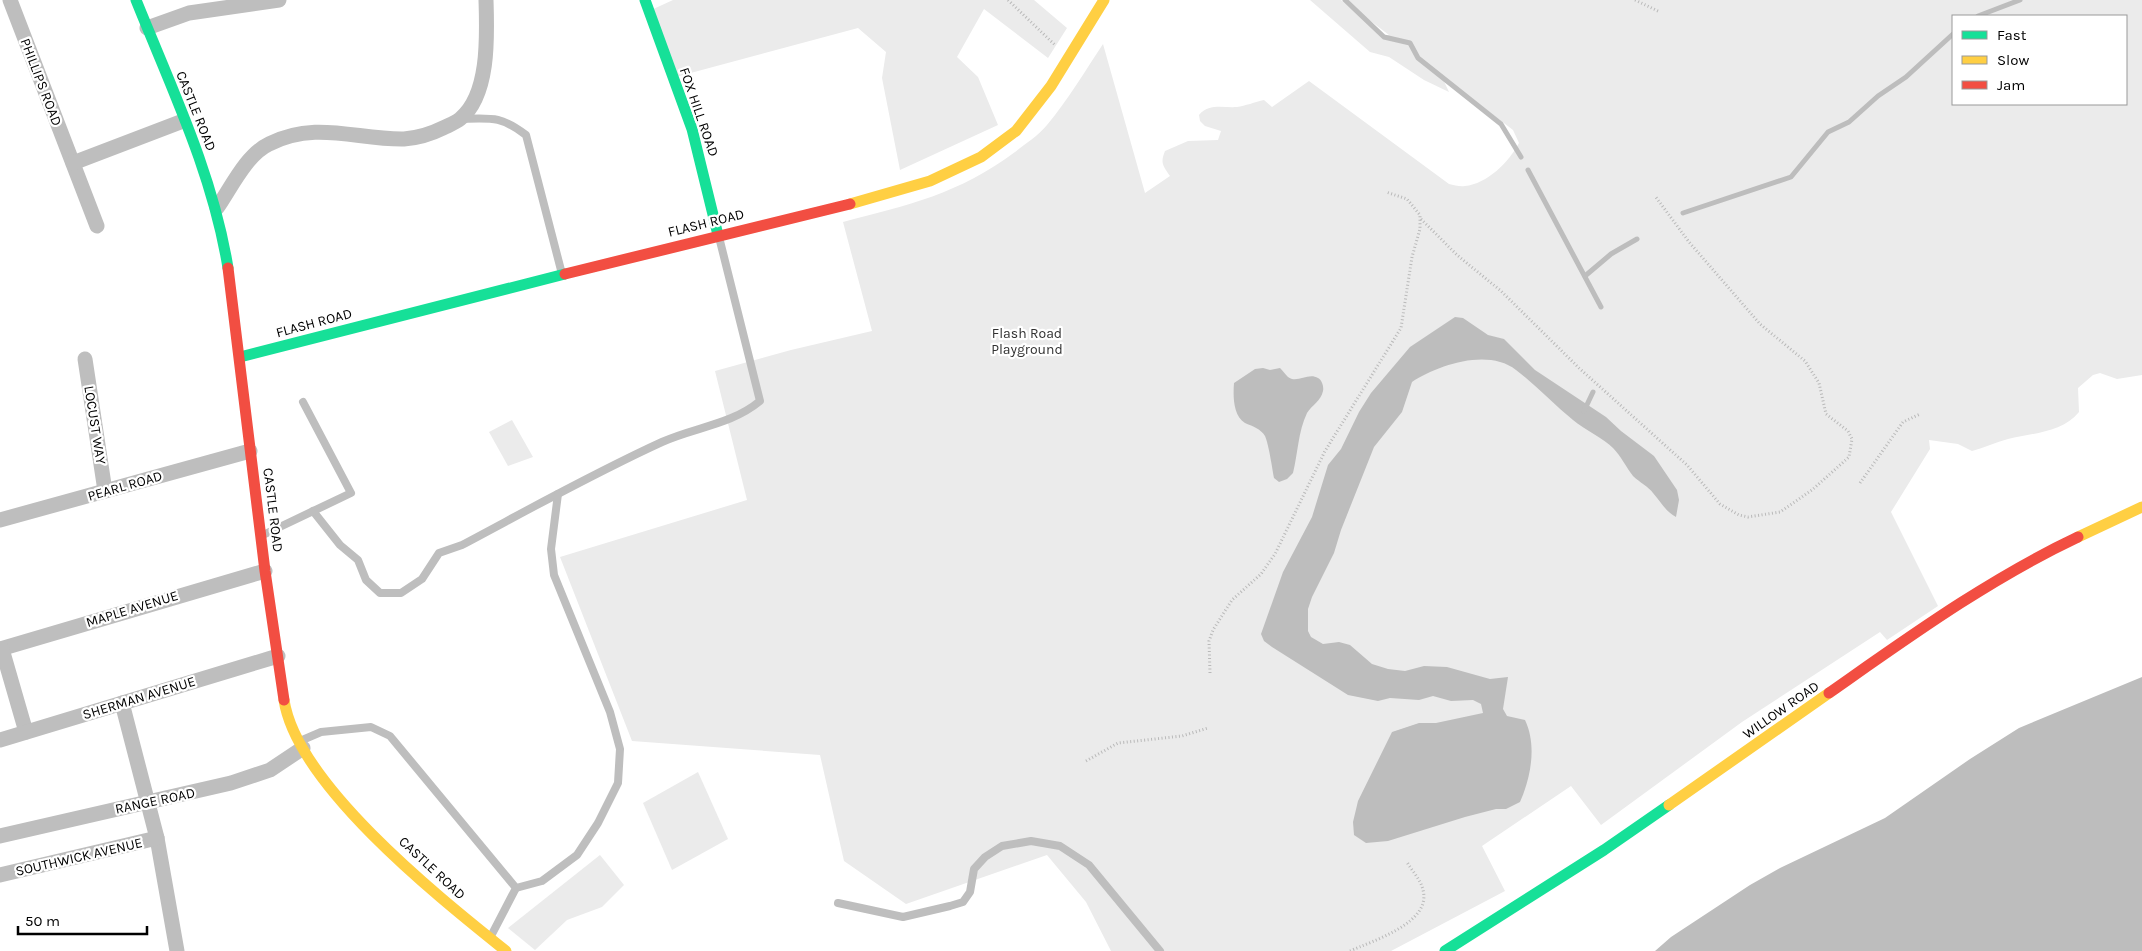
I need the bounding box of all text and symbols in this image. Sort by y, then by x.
legend [1952,15,2127,105]
text: Fast [1997,26,2027,44]
street label: PHILLIPS ROAD [16,36,66,128]
text: Slow [1997,51,2029,69]
street label: FOX HILL ROAD [676,65,722,159]
street label: CASTLE ROAD [172,69,220,153]
text: Jam [1997,76,2025,94]
street label: FLASH ROAD [666,205,746,241]
street label: FLASH ROAD [274,305,354,341]
park label: Flash Road Playground [991,325,1063,358]
street label: LOCUST WAY [80,384,110,466]
street label: PEARL ROAD [86,467,164,505]
street label: CASTLE ROAD [259,467,287,553]
street label: MAPLE AVENUE [84,587,180,631]
street label: SHERMAN AVENUE [81,673,197,723]
street label: WILLOW ROAD [1740,677,1822,743]
street label: RANGE ROAD [113,784,197,818]
street label: CASTLE ROAD [395,833,469,903]
street label: SOUTHWICK AVENUE [14,834,144,880]
scale bar [18,904,146,936]
text: 50 m [25,912,60,930]

